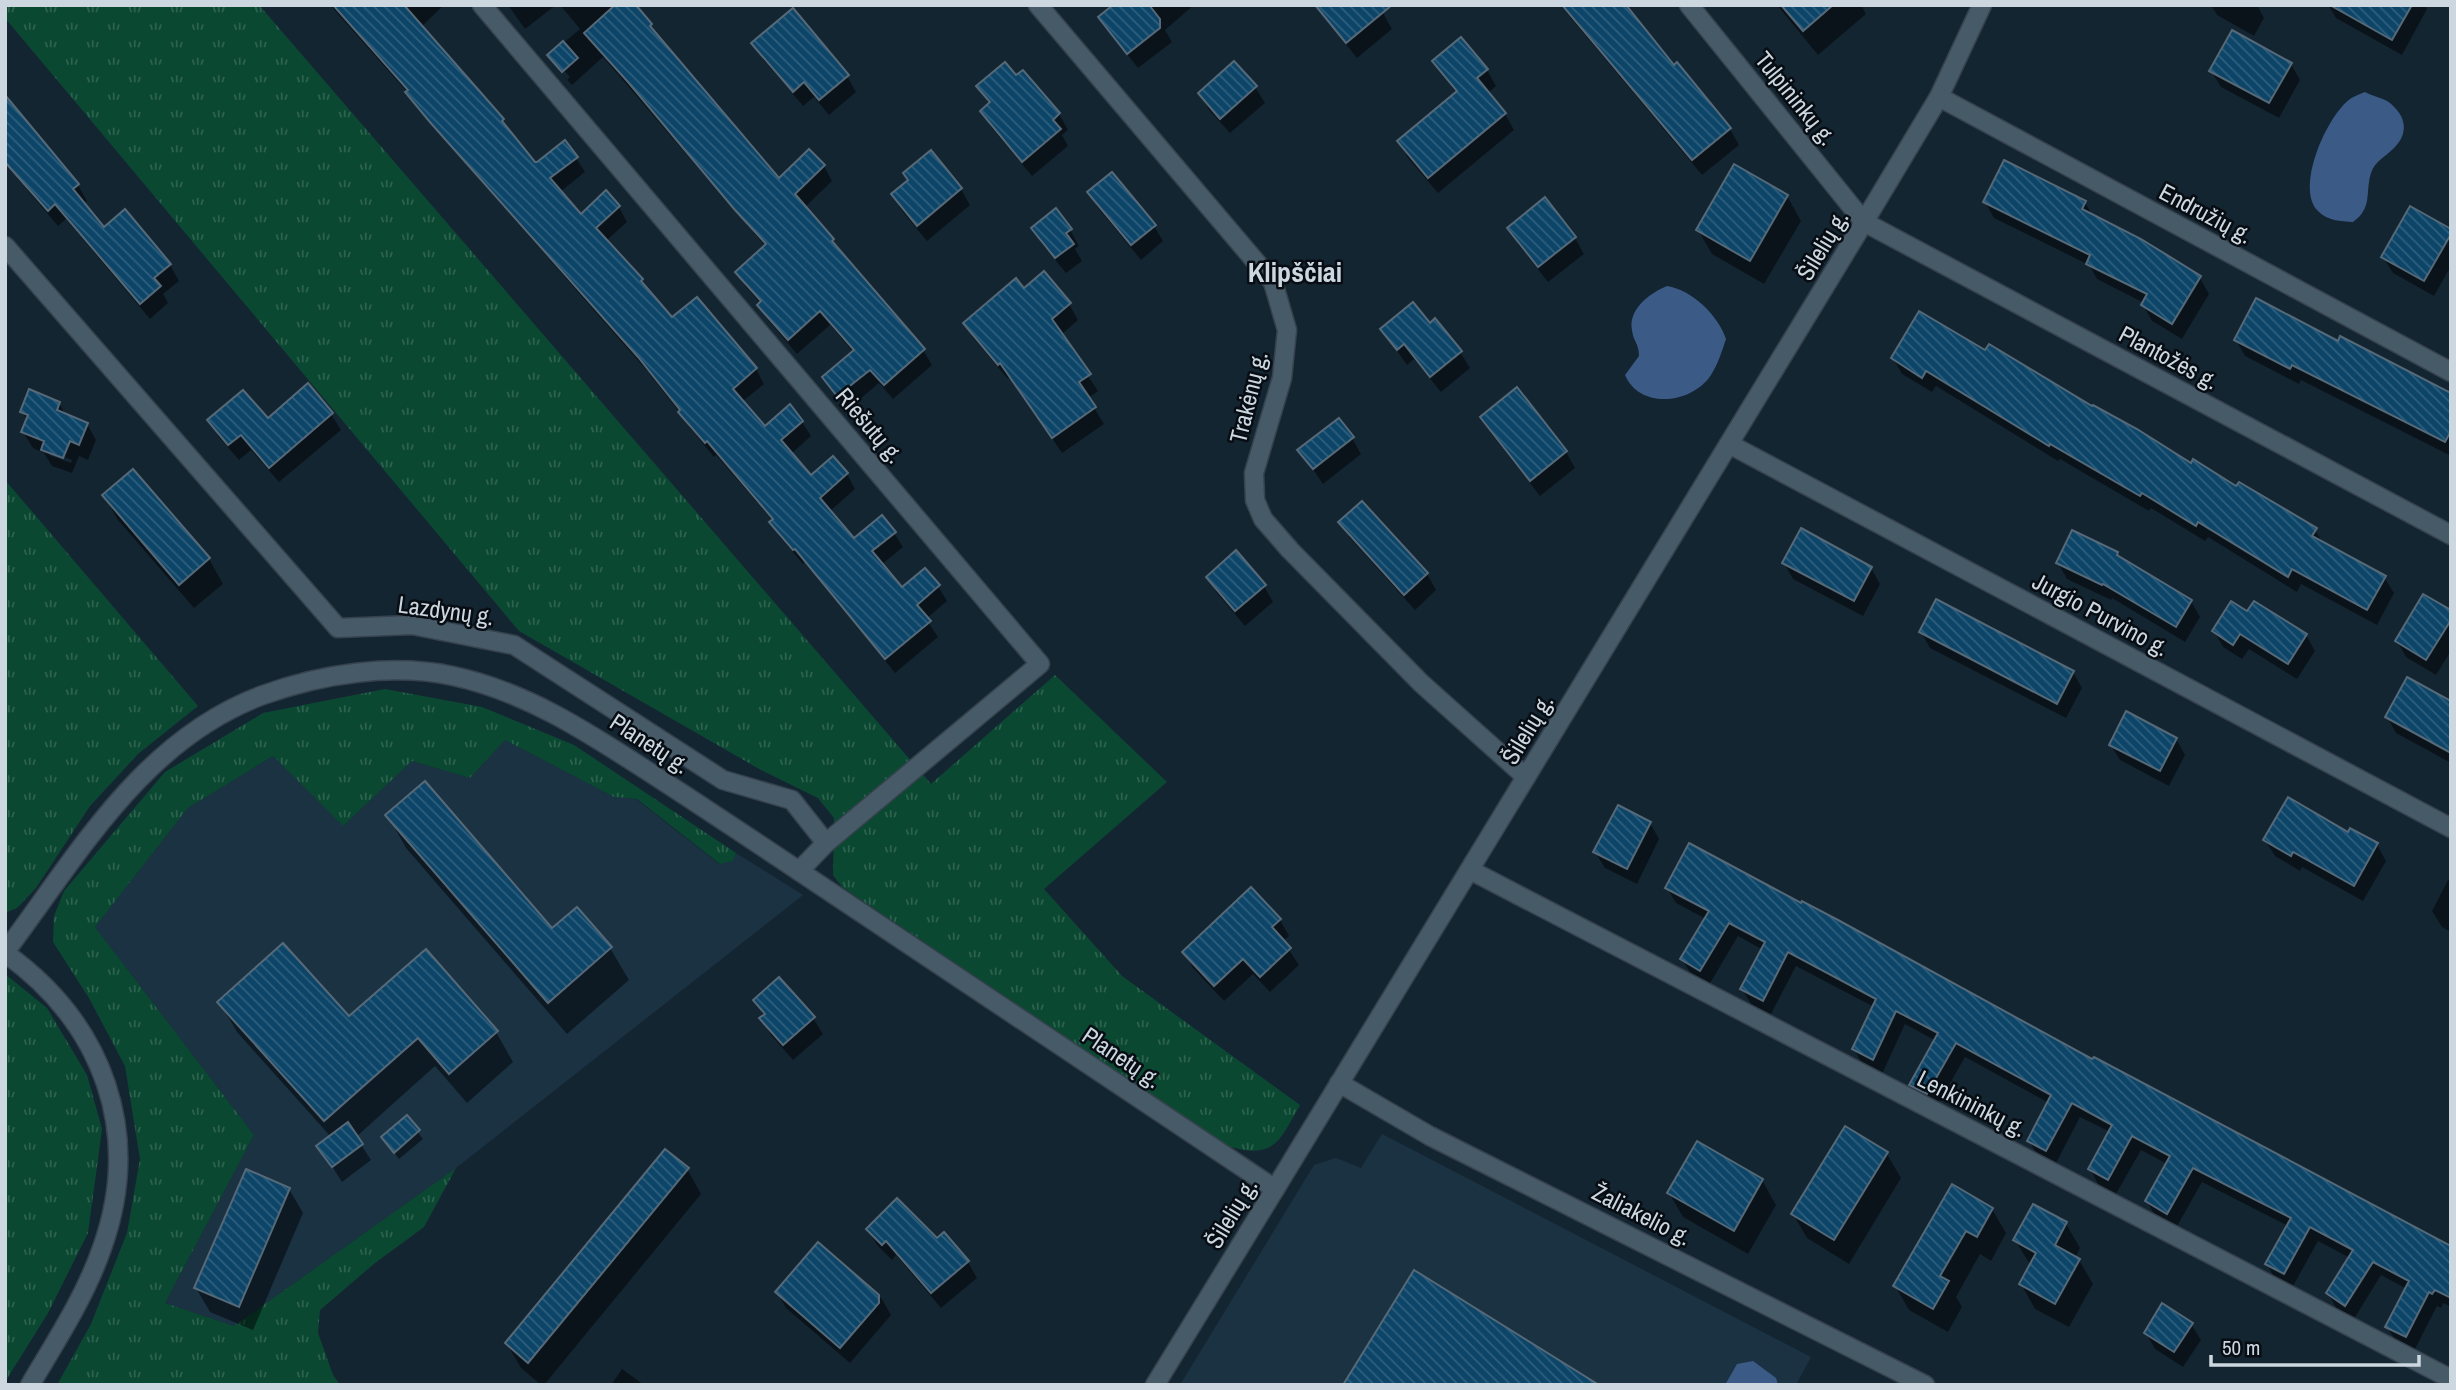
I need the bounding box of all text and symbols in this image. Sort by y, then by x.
street label: Tulpininkų g. [1748,44,1844,152]
street label: Endružių g. [2154,175,2258,251]
street label: Šilelių g. [1789,204,1855,286]
district label: Klipščiai [1248,253,1342,291]
street label: Plantožės g. [2114,317,2224,397]
street label: Trakėnų g. [1221,348,1275,446]
street label: Riešutų g. [829,380,911,470]
street label: Jurgio Purvino g. [2027,565,2175,663]
street label: Lazdynų g. [396,587,496,633]
street label: Šilelių g. [1494,688,1560,770]
street label: Planetų g. [604,705,696,781]
street label: Planetų g. [1076,1019,1168,1095]
street label: Lenkininkų g. [1912,1062,2032,1144]
street label: Šilelių g. [1198,1172,1264,1254]
street label: Žaliakelio g. [1587,1175,1697,1253]
scale bar [2211,1324,2419,1368]
text: 50 m [2222,1333,2260,1362]

